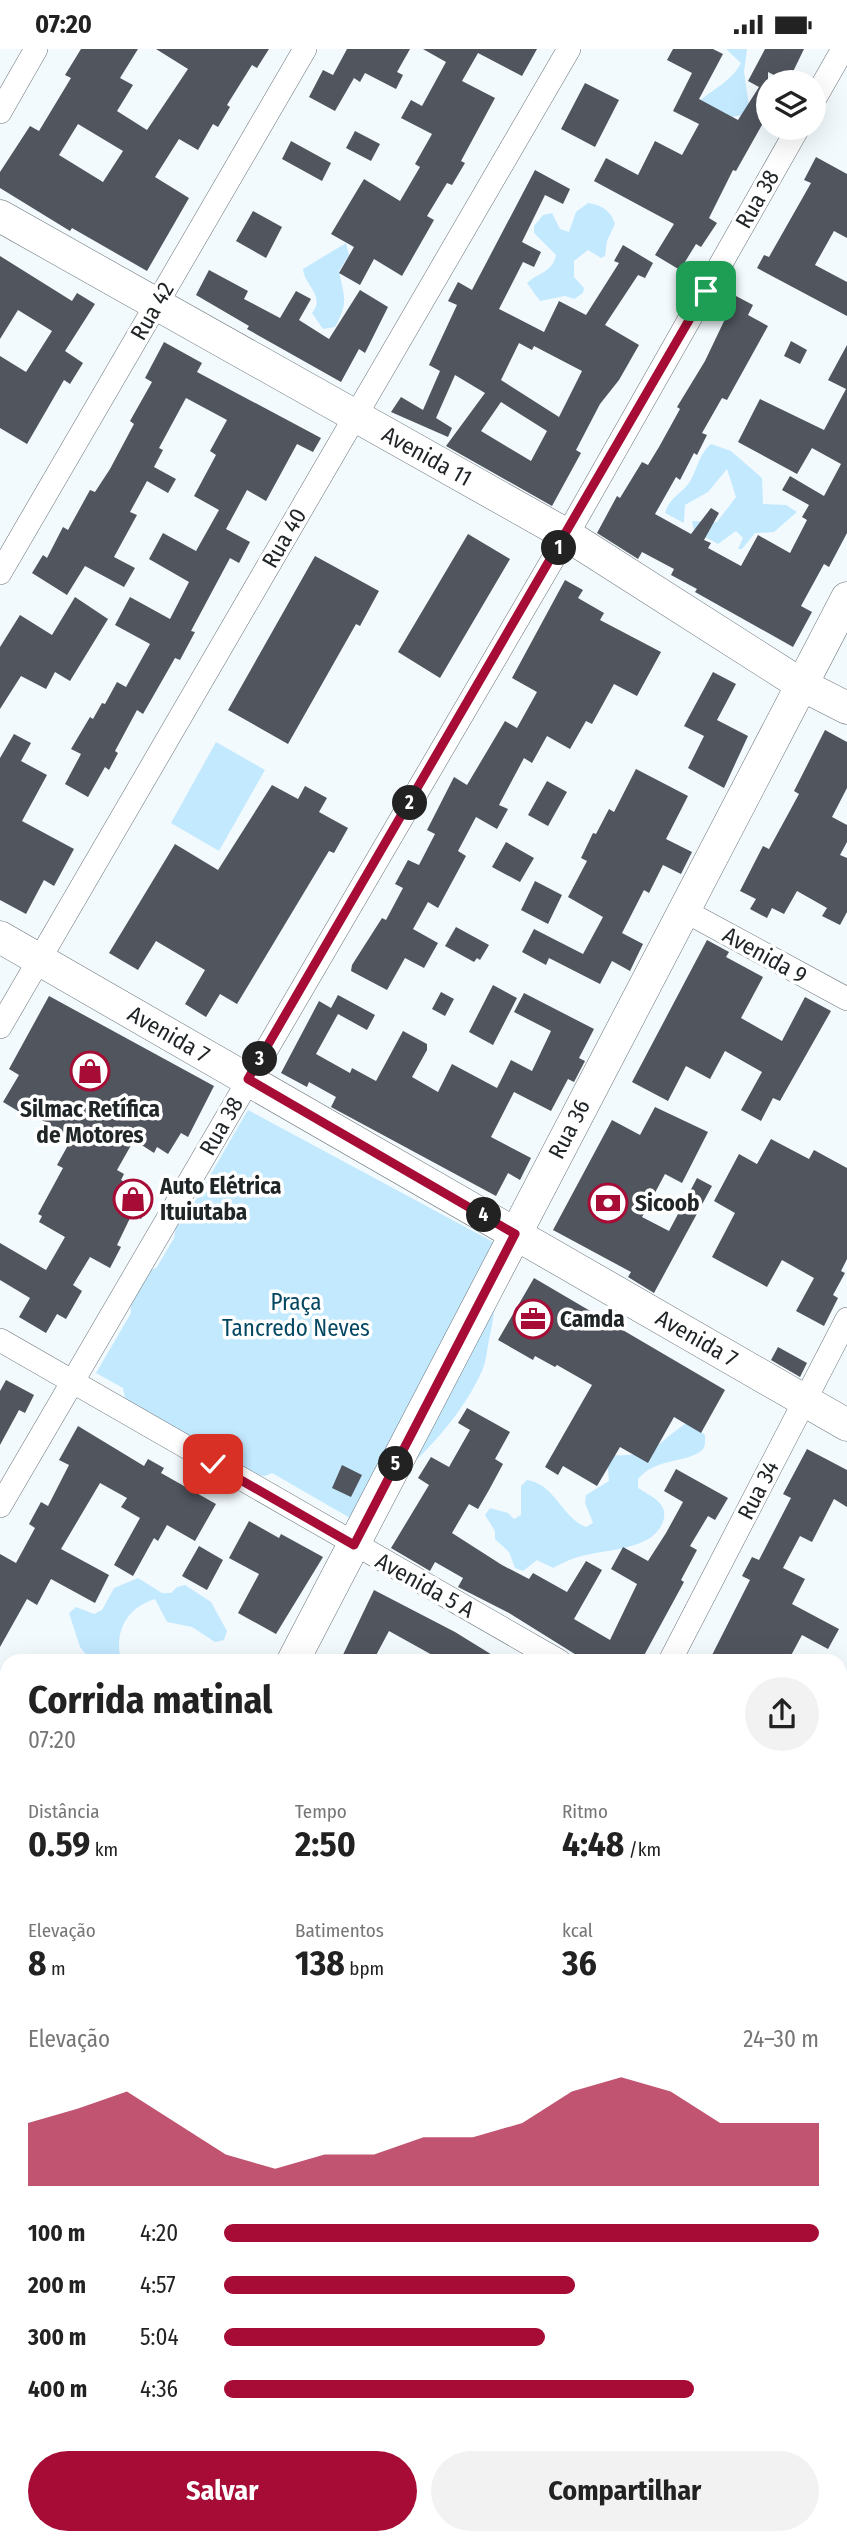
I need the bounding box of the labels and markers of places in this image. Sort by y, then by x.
pin [676,261,736,321]
pin: 1 [542,531,576,565]
pin: 2 [392,785,428,821]
pin: 3 [243,1041,278,1077]
shop icon: Silmac Retífica de Motores [69,1050,111,1092]
place label: Silmac Retífica de Motores [20,1095,160,1149]
place label: Auto Elétrica Ituiutaba [159,1172,281,1226]
shop icon: Auto Elétrica Ituiutaba [112,1178,154,1220]
bank icon: Sicoob [587,1182,629,1224]
place label: Sicoob [635,1189,700,1217]
pin: 4 [466,1197,502,1233]
office icon: Camda [512,1298,554,1340]
place label: Camda [560,1305,625,1333]
pin [183,1434,243,1494]
pin: 5 [378,1447,414,1481]

